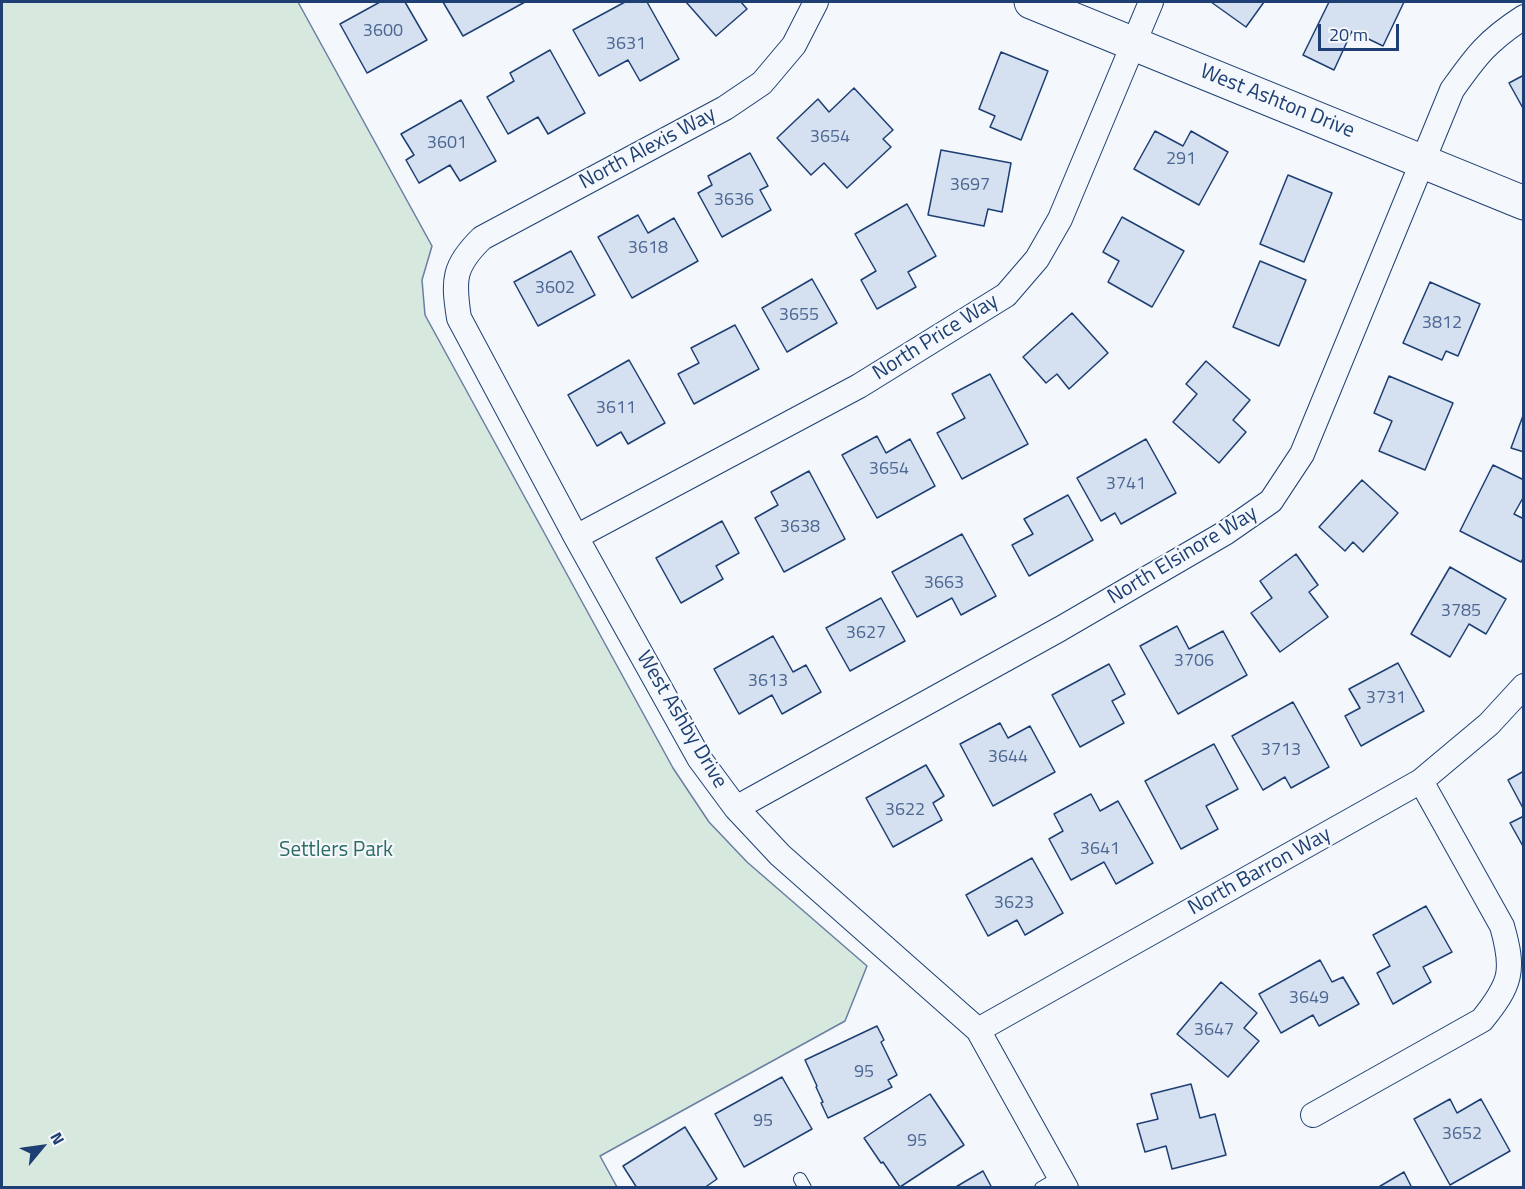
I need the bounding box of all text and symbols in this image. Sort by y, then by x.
scale bar [1321,12,1402,50]
house number: 3600 [363,21,403,43]
text: 20 m [1329,21,1368,48]
house number: 3631 [606,34,646,56]
street label: West Ashton Drive [1196,60,1358,144]
street label: North Alexis Way [575,102,721,196]
house number: 3654 [810,127,850,149]
house number: 3601 [427,133,467,155]
house number: 291 [1166,149,1196,171]
house number: 3697 [950,175,990,197]
house number: 3636 [714,190,754,212]
house number: 3618 [628,238,668,260]
house number: 3602 [535,278,575,300]
street label: North Price Way [869,289,1003,387]
house number: 3655 [779,305,819,327]
house number: 3812 [1422,313,1462,335]
house number: 3611 [596,398,636,420]
house number: 3654 [869,459,909,481]
house number: 3741 [1106,474,1146,496]
street label: North Elsinore Way [1104,501,1262,611]
house number: 3638 [780,517,820,539]
house number: 3663 [924,573,964,595]
house number: 3785 [1441,601,1481,623]
house number: 3627 [846,623,886,645]
street label: West Ashby Drive [630,647,732,793]
house number: 3706 [1174,651,1214,673]
house number: 3613 [748,671,788,693]
house number: 3731 [1366,688,1406,710]
house number: 3713 [1261,740,1301,762]
house number: 3644 [988,747,1028,769]
house number: 3622 [885,800,925,822]
street label: North Barron Way [1184,822,1336,922]
park label: Settlers Park [279,838,393,864]
house number: 3641 [1080,839,1120,861]
house number: 3623 [994,893,1034,915]
house number: 3649 [1289,988,1329,1010]
house number: 3647 [1194,1020,1234,1042]
house number: 95 [854,1062,874,1084]
house number: 95 [753,1111,773,1133]
north arrow [12,1117,72,1177]
house number: 3652 [1442,1124,1482,1146]
text: N [45,1128,71,1149]
house number: 95 [907,1131,927,1153]

